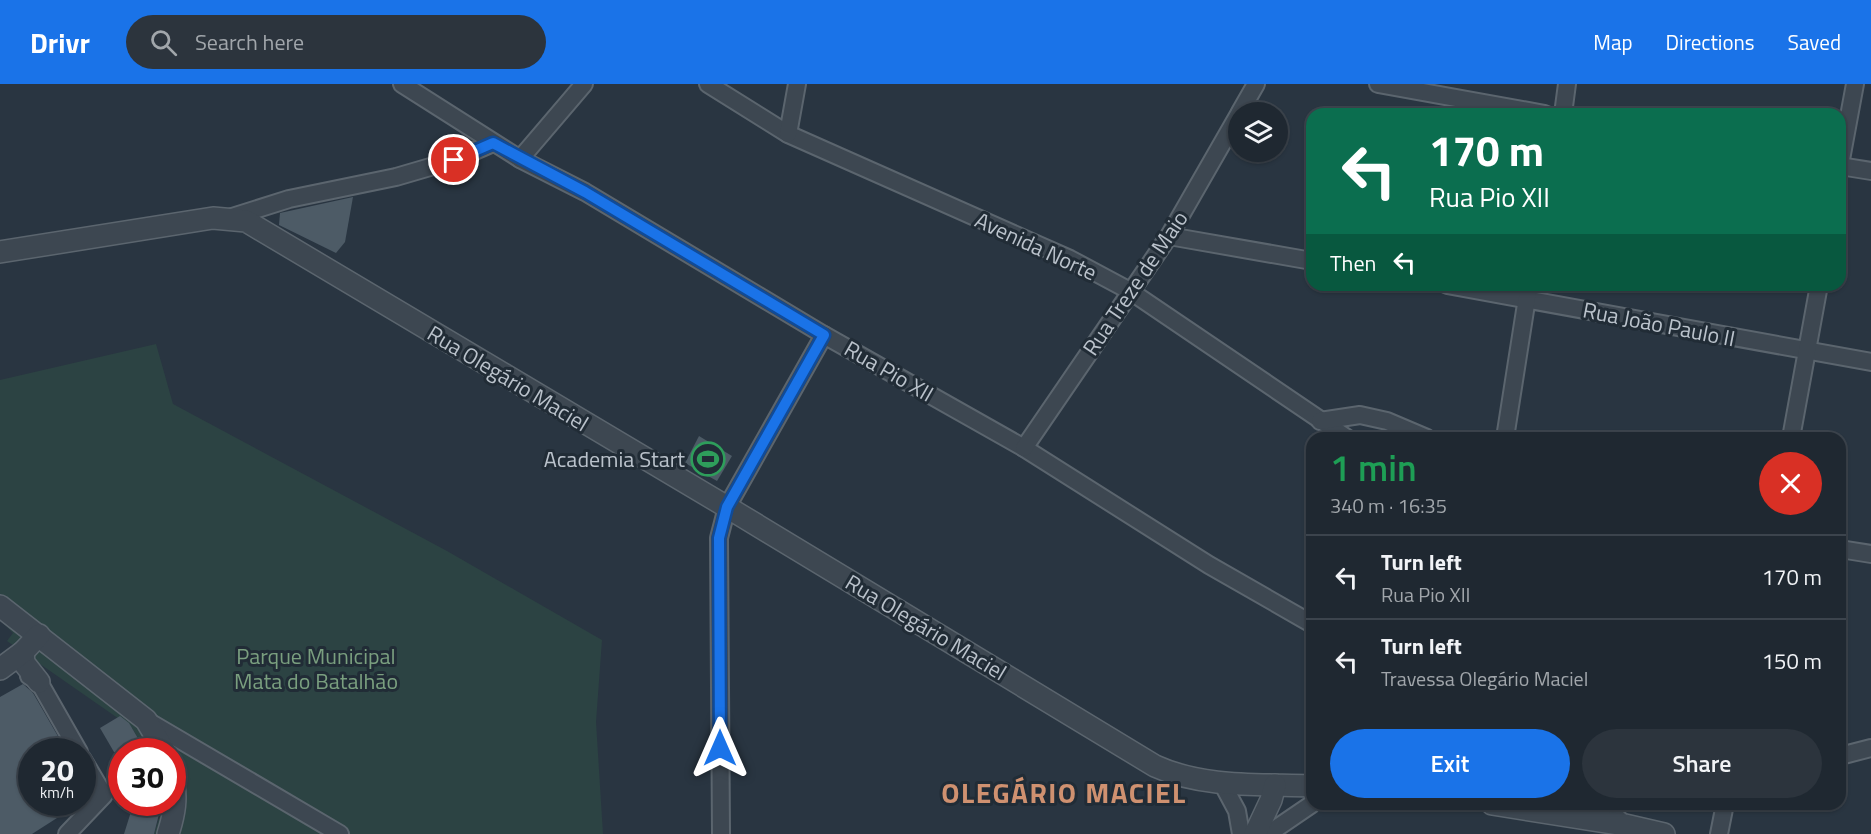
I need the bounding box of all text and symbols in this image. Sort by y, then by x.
search box [126,15,546,69]
text: Drivr [30,21,90,64]
text: Search here [195,25,304,59]
icon: search [147,26,180,59]
text: Map [1593,26,1633,58]
text: Directions [1666,26,1755,58]
text: Saved [1788,26,1841,58]
map controls [1228,102,1288,162]
button: layers [1228,102,1288,162]
text: 170 m [1429,118,1544,182]
icon: left [1330,132,1408,210]
pin [428,134,479,185]
icon: arrive [437,143,470,176]
text: Rua Pio XII [1429,176,1550,217]
street label: Avenida Norte [969,203,1103,289]
street label: Rua Treze de Maio [1074,204,1196,362]
text: Then [1330,246,1376,280]
icon: left [1388,246,1421,279]
street label: Rua João Paulo II [1580,293,1738,355]
street label: Rua Olegário Maciel [421,316,595,440]
street label: Rua Pio XII [838,332,940,410]
text: 1 min [1330,440,1417,495]
sports icon: Academia Start [690,441,726,477]
place label: Academia Start [544,442,685,476]
button: close [1759,452,1822,515]
text: 340 m · 16:35 [1330,490,1447,521]
text: Turn left [1381,545,1462,579]
text: 170 m [1762,560,1822,594]
icon: left [1330,561,1363,594]
street label: Rua Olegário Maciel [839,565,1013,689]
text: Rua Pio XII [1381,579,1471,610]
text: Turn left [1381,629,1462,663]
park label: Parque Municipal Mata do Batalhão [234,639,398,698]
text: 150 m [1762,644,1822,678]
icon: left [1330,645,1363,678]
text: Travessa Olegário Maciel [1381,663,1588,694]
position arrow [688,716,752,780]
button: Exit [1330,729,1570,798]
button: Share [1582,729,1822,798]
speed limit sign: 30 [108,738,186,816]
text: 20 [40,747,74,793]
district label: OLEGÁRIO MACIEL [941,771,1187,814]
text: km/h [40,781,74,804]

